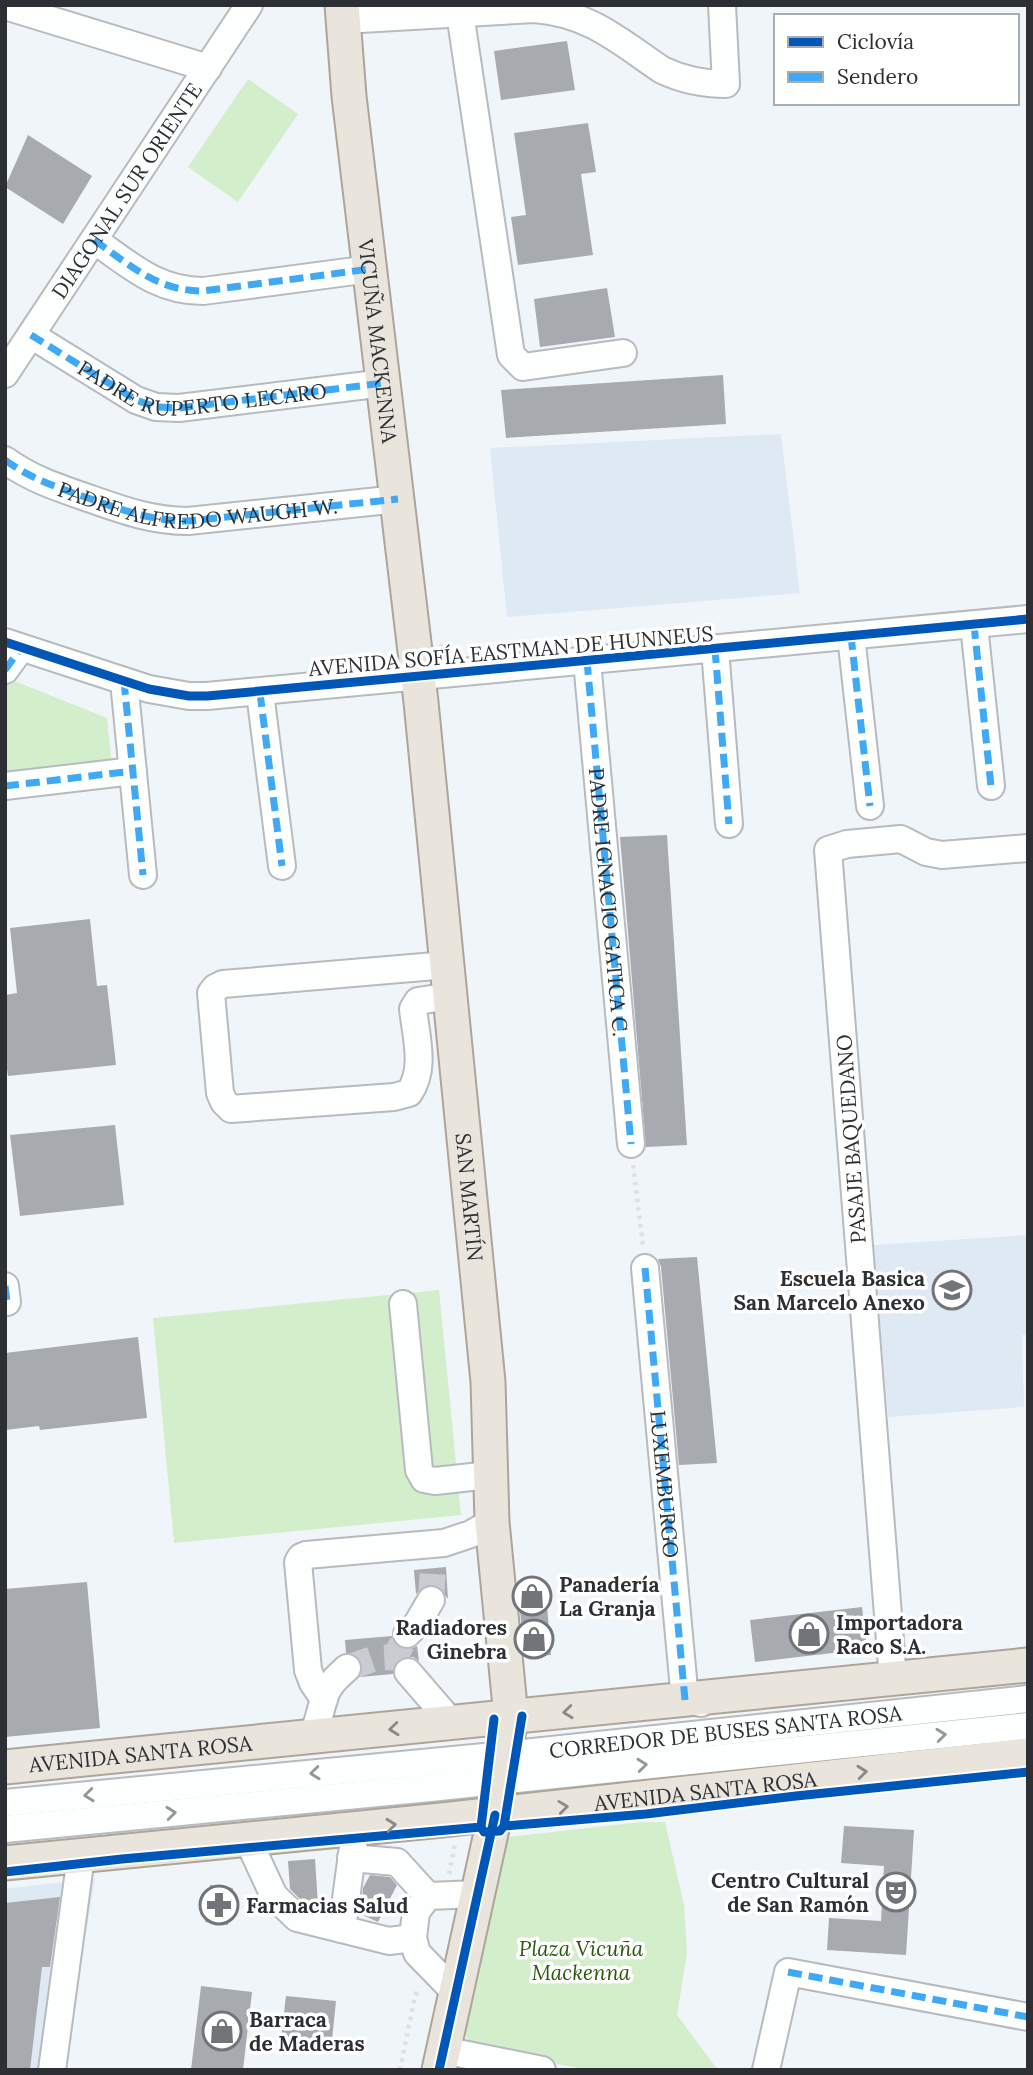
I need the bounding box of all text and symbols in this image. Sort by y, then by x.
legend [774,14,1019,105]
text: Ciclovía [837,28,914,55]
text: Sendero [837,63,918,90]
street label: DIAGONAL SUR ORIENTE [45,77,207,304]
street label: VICUÑA MACKENNA [352,236,404,445]
street label: PADRE RUPERTO LECARO [73,354,328,422]
street label: PADRE ALFREDO WAUGH W. [54,475,339,535]
street label: AVENIDA SOFÍA EASTMAN DE HUNNEUS [307,620,714,682]
street label: PADRE IGNACIO GATICA C. [583,766,635,1038]
street label: PASAJE BAQUEDANO [830,1034,872,1244]
street label: SAN MARTÍN [450,1132,490,1262]
place label: Escuela Basica San Marcelo Anexo [734,1265,925,1316]
school or university icon: Escuela Basica San Marcelo Anexo [931,1269,973,1311]
street label: LUXEMBURGO [645,1409,685,1559]
place label: Panadería La Granja [559,1571,659,1622]
shop icon: Panadería La Granja [511,1575,553,1617]
place label: Importadora Raco S.A. [836,1609,963,1660]
shop icon: Importadora Raco S.A. [788,1613,830,1655]
place label: Radiadores Ginebra [395,1614,507,1665]
shop icon: Radiadores Ginebra [513,1618,555,1660]
street label: CORREDOR DE BUSES SANTA ROSA [548,1699,904,1764]
one-way arrow [562,1704,573,1719]
one-way arrow [388,1721,399,1736]
one-way arrow [936,1727,947,1742]
street label: AVENIDA SANTA ROSA [27,1729,254,1778]
one-way arrow [636,1758,648,1773]
one-way arrow [309,1765,320,1780]
street label: AVENIDA SANTA ROSA [592,1765,819,1817]
one-way arrow [856,1765,868,1780]
one-way arrow [83,1787,94,1802]
one-way arrow [557,1799,569,1814]
one-way arrow [166,1806,177,1821]
one-way arrow [385,1818,397,1833]
place label: Centro Cultural de San Ramón [711,1867,869,1918]
theatre icon: Centro Cultural de San Ramón [875,1871,917,1913]
pharmacy icon: Farmacias Salud [198,1884,240,1926]
place label: Farmacias Salud [246,1892,409,1919]
park label: Plaza Vicuña Mackenna [519,1935,644,1986]
place label: Barraca de Maderas [249,2006,365,2057]
shop icon: Barraca de Maderas [201,2010,243,2052]

